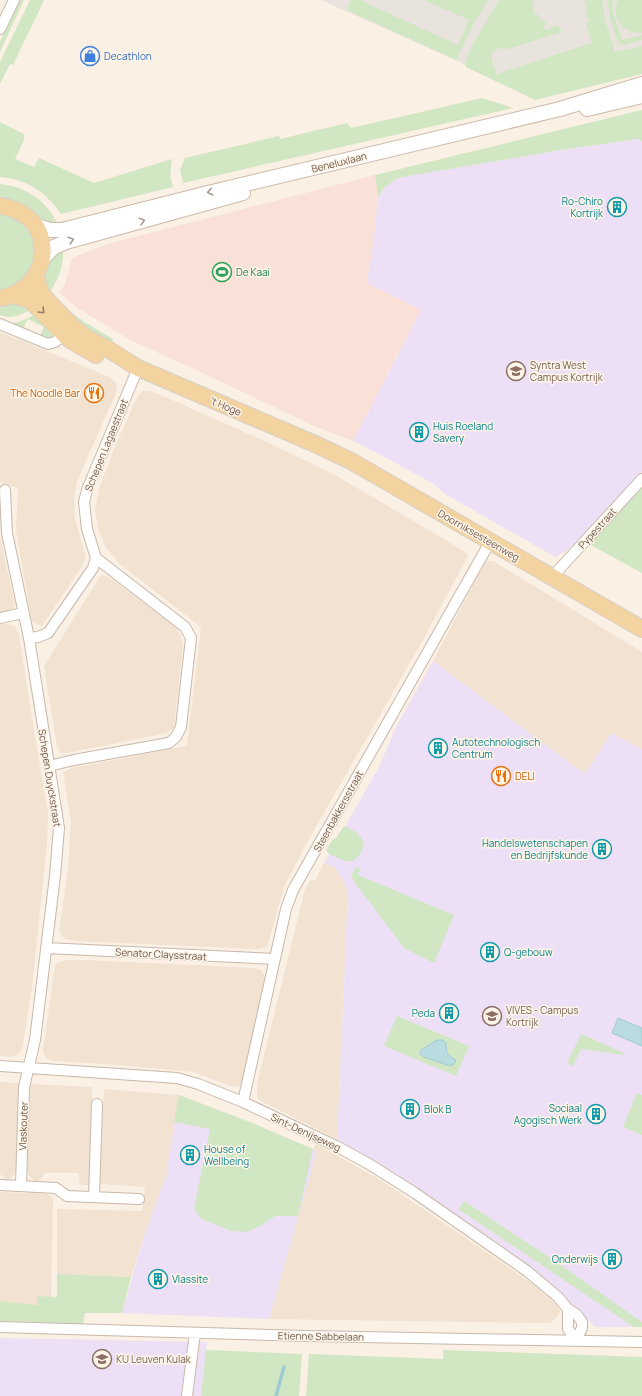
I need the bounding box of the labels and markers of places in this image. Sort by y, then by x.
shop icon: Decathlon [79,45,101,67]
place label: Decathlon [104,49,152,63]
place label: Ro-Chiro Kortrijk [562,194,604,220]
building icon: Ro-Chiro Kortrijk [606,196,628,218]
sports icon: De Kaai [211,261,233,283]
place label: De Kaai [236,265,270,279]
place label: Syntra West Campus Kortrijk [530,358,604,384]
school or university icon: Syntra West Campus Kortrijk [505,360,527,382]
restaurant icon: The Noodle Bar [83,382,105,404]
place label: The Noodle Bar [10,386,80,400]
place label: Huis Roeland Savery [433,419,493,445]
building icon: Huis Roeland Savery [408,421,430,443]
place label: Autotechnologisch Centrum [452,735,540,761]
building icon: Autotechnologisch Centrum [427,737,449,759]
restaurant icon: DELI [490,765,512,787]
place label: DELI [515,769,535,783]
place label: Handelswetenschapen en Bedrijfskunde [482,836,588,862]
building icon: Handelswetenschapen en Bedrijfskunde [591,838,613,860]
building icon: Q-gebouw [479,941,501,963]
place label: Q-gebouw [504,945,553,959]
building icon: Peda [438,1002,460,1024]
place label: VIVES - Campus Kortrijk [506,1003,579,1029]
school or university icon: VIVES - Campus Kortrijk [481,1005,503,1027]
place label: Peda [412,1006,435,1020]
building icon: Blok B [399,1098,421,1120]
place label: Sociaal Agogisch Werk [514,1101,583,1127]
place label: Blok B [424,1102,451,1116]
building icon: Sociaal Agogisch Werk [585,1103,607,1125]
place label: House of Wellbeing [204,1142,249,1168]
building icon: House of Wellbeing [179,1144,201,1166]
building icon: Onderwijs [601,1248,623,1270]
place label: Onderwijs [552,1252,598,1266]
building icon: Vlassite [147,1268,169,1290]
place label: Vlassite [172,1272,208,1286]
school or university icon: KU Leuven Kulak [91,1348,113,1370]
place label: KU Leuven Kulak [116,1352,192,1366]

